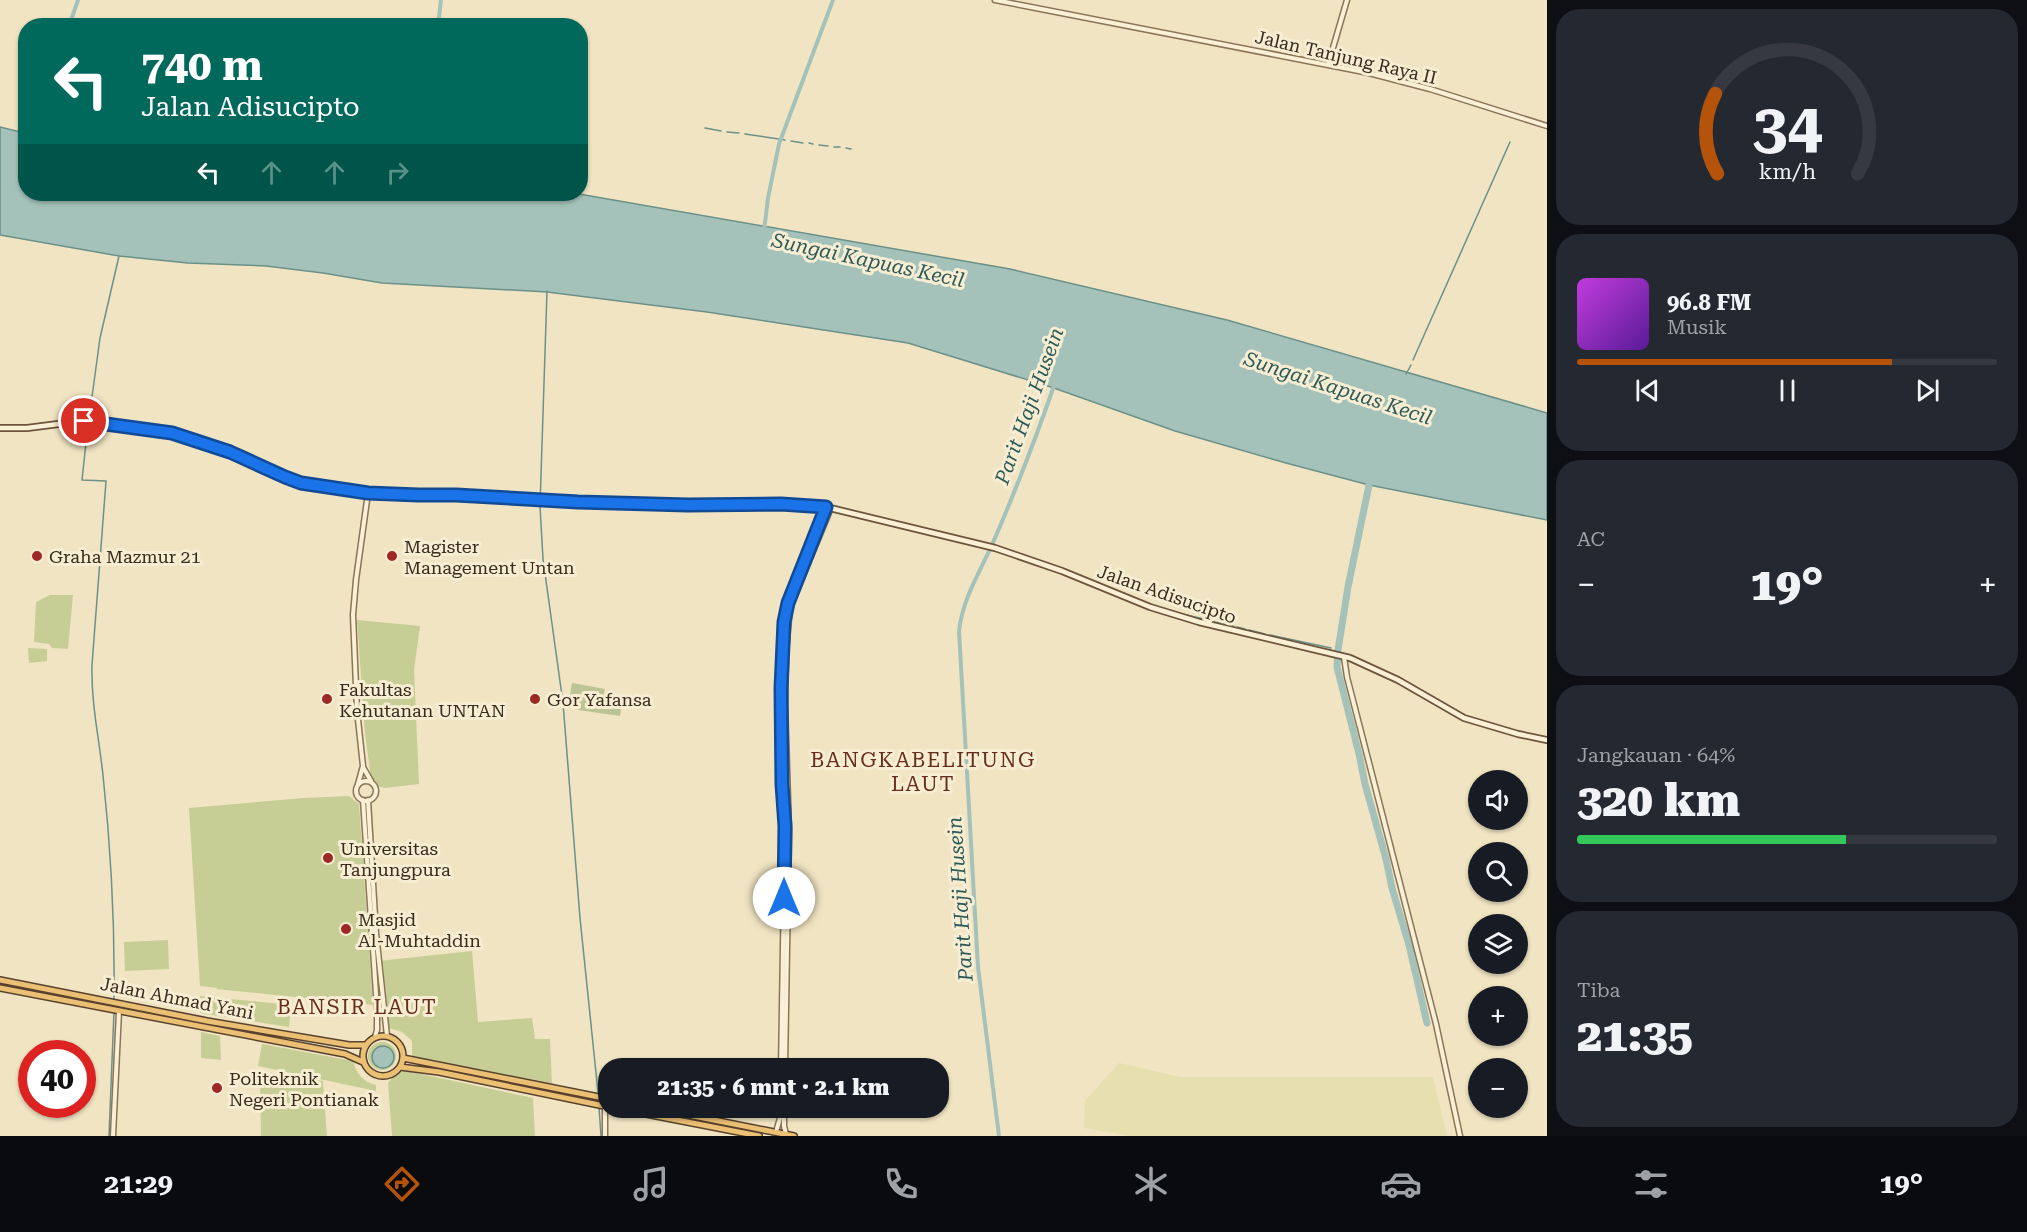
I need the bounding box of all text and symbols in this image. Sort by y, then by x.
street label: Jalan Tanjung Raya II [1253,26,1439,88]
text: 740 m [141,41,263,90]
icon: left [42,42,120,120]
text: 34 [1752,90,1822,163]
text: Jalan Adisucipto [141,91,360,123]
icon: left [192,156,225,189]
icon: ahead [255,156,288,189]
icon: ahead [318,156,351,189]
icon: right [381,156,414,189]
text: km/h [1758,160,1816,185]
water label: Sungai Kapuas Kecil [769,228,966,292]
text: 96.8 FM [1667,290,1751,315]
text: Musik [1667,315,1727,339]
water label: Parit Haji Husein [989,324,1068,488]
water label: Sungai Kapuas Kecil [1240,346,1435,430]
icon: previous [1631,374,1664,407]
icon: pause [1771,374,1804,407]
icon: next [1911,374,1944,407]
pin [58,395,109,446]
icon: arrive [67,404,100,437]
text: AC [1577,527,1605,551]
place label: Magister Management Untan [404,536,575,578]
place label: Graha Mazmur 21 [49,546,201,567]
marker: Graha Mazmur 21 [30,549,44,563]
marker: Magister Management Untan [385,549,399,563]
text: 19° [1751,558,1824,611]
street label: Jalan Adisucipto [1095,560,1239,628]
text: − [1577,565,1595,604]
text: + [1979,565,1997,604]
place label: Fakultas Kehutanan UNTAN [339,679,505,721]
place label: Gor Yafansa [547,689,652,710]
marker: Fakultas Kehutanan UNTAN [320,692,334,706]
marker: Gor Yafansa [528,692,542,706]
text: Jangkauan · 64% [1577,743,1735,767]
district label: BANGKABELITUNG LAUT [810,748,1036,796]
map controls [1468,770,1528,1118]
button: sound [1468,770,1528,830]
text: 320 km [1577,774,1740,827]
water label: Parit Haji Husein [942,816,978,983]
place label: Universitas Tanjungpura [340,838,451,880]
button: search [1468,842,1528,902]
marker: Universitas Tanjungpura [321,851,335,865]
position arrow [752,866,816,930]
place label: Masjid Al-Muhtaddin [358,909,481,951]
button: layers [1468,914,1528,974]
marker: Masjid Al-Muhtaddin [339,922,353,936]
street label: Jalan Ahmad Yani [99,973,256,1023]
text: Tiba [1577,978,1620,1002]
button: + [1468,986,1528,1046]
district label: BANSIR LAUT [277,995,437,1019]
text: 21:35 [1577,1009,1693,1062]
speed limit sign: 40 [18,1040,96,1118]
button: − [1468,1058,1528,1118]
place label: Politeknik Negeri Pontianak [229,1068,379,1110]
text: 21:35 · 6 mnt · 2.1 km [658,1075,889,1100]
marker: Politeknik Negeri Pontianak [210,1081,224,1095]
icon: directions [381,1163,423,1205]
icon: music [630,1163,672,1205]
icon: phone [880,1163,922,1205]
icon: climate [1130,1163,1172,1205]
icon: car [1380,1163,1422,1205]
icon: filters [1630,1163,1672,1205]
text: 21:29 [104,1168,173,1200]
text: 19° [1879,1168,1923,1200]

